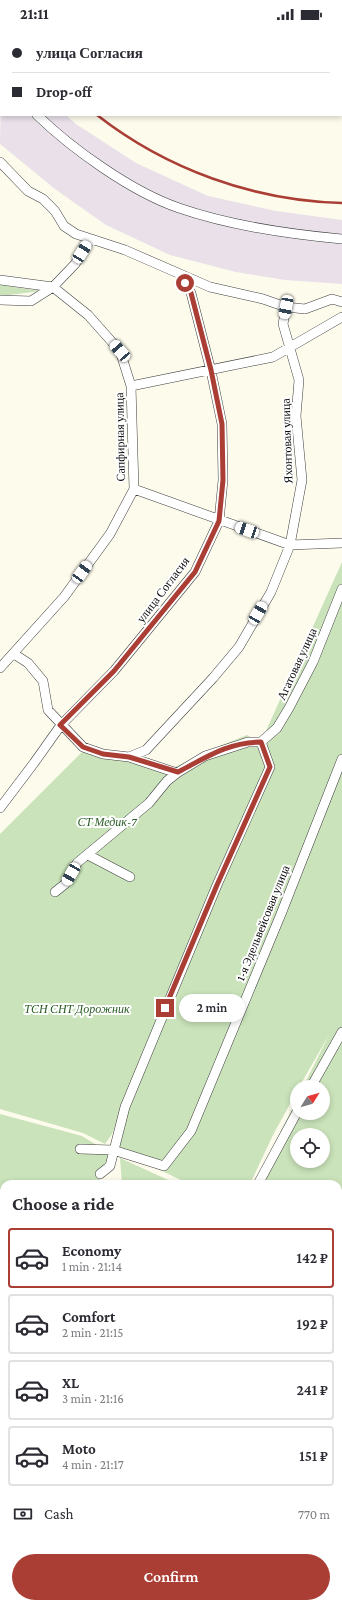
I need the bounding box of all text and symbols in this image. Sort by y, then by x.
text: 21:11 [20,6,49,22]
text: улица Согласия [36,45,143,61]
text: Drop-off [36,84,92,100]
car [71,239,93,265]
route start [176,274,194,292]
car [278,294,294,320]
car [108,338,132,364]
street label: Сапфирная улица [112,392,128,482]
street label: Яхонтовая улица [278,397,295,484]
car [234,520,260,540]
street label: улица Согласия [134,554,193,626]
car [70,559,94,585]
car [247,600,269,626]
street label: Агатовая улица [274,625,320,702]
park label: СТ Медик-7 [77,815,138,829]
car [60,861,82,887]
street label: 1-я Эдельвейсовая улица [233,862,293,983]
callout: 2 min [179,994,245,1022]
route end [156,999,174,1017]
text: 2 min [197,1000,227,1015]
park label: ТСН СНТ Дорожник [24,1002,130,1016]
north arrow [290,1080,330,1120]
map controls [290,1080,330,1168]
button: locate [290,1128,330,1168]
text: Choose a ride [12,1194,114,1214]
icon: car [14,1240,50,1276]
text: Economy [62,1243,121,1259]
text: 142 ₽ [297,1250,328,1266]
text: 1 min · 21:14 [62,1259,122,1274]
icon: car [14,1306,50,1342]
text: Comfort [62,1309,116,1325]
text: 192 ₽ [297,1316,328,1332]
text: 2 min · 21:15 [62,1325,123,1340]
icon: car [14,1372,50,1408]
text: XL [62,1375,79,1391]
text: 241 ₽ [296,1382,328,1398]
text: 3 min · 21:16 [62,1391,124,1406]
icon: car [14,1438,50,1474]
text: Moto [62,1441,96,1457]
text: 151 ₽ [299,1448,328,1464]
text: 4 min · 21:17 [62,1457,124,1472]
icon: cash [12,1503,34,1525]
text: Cash [44,1506,74,1522]
text: 770 m [298,1507,330,1522]
button: Confirm [12,1554,330,1600]

